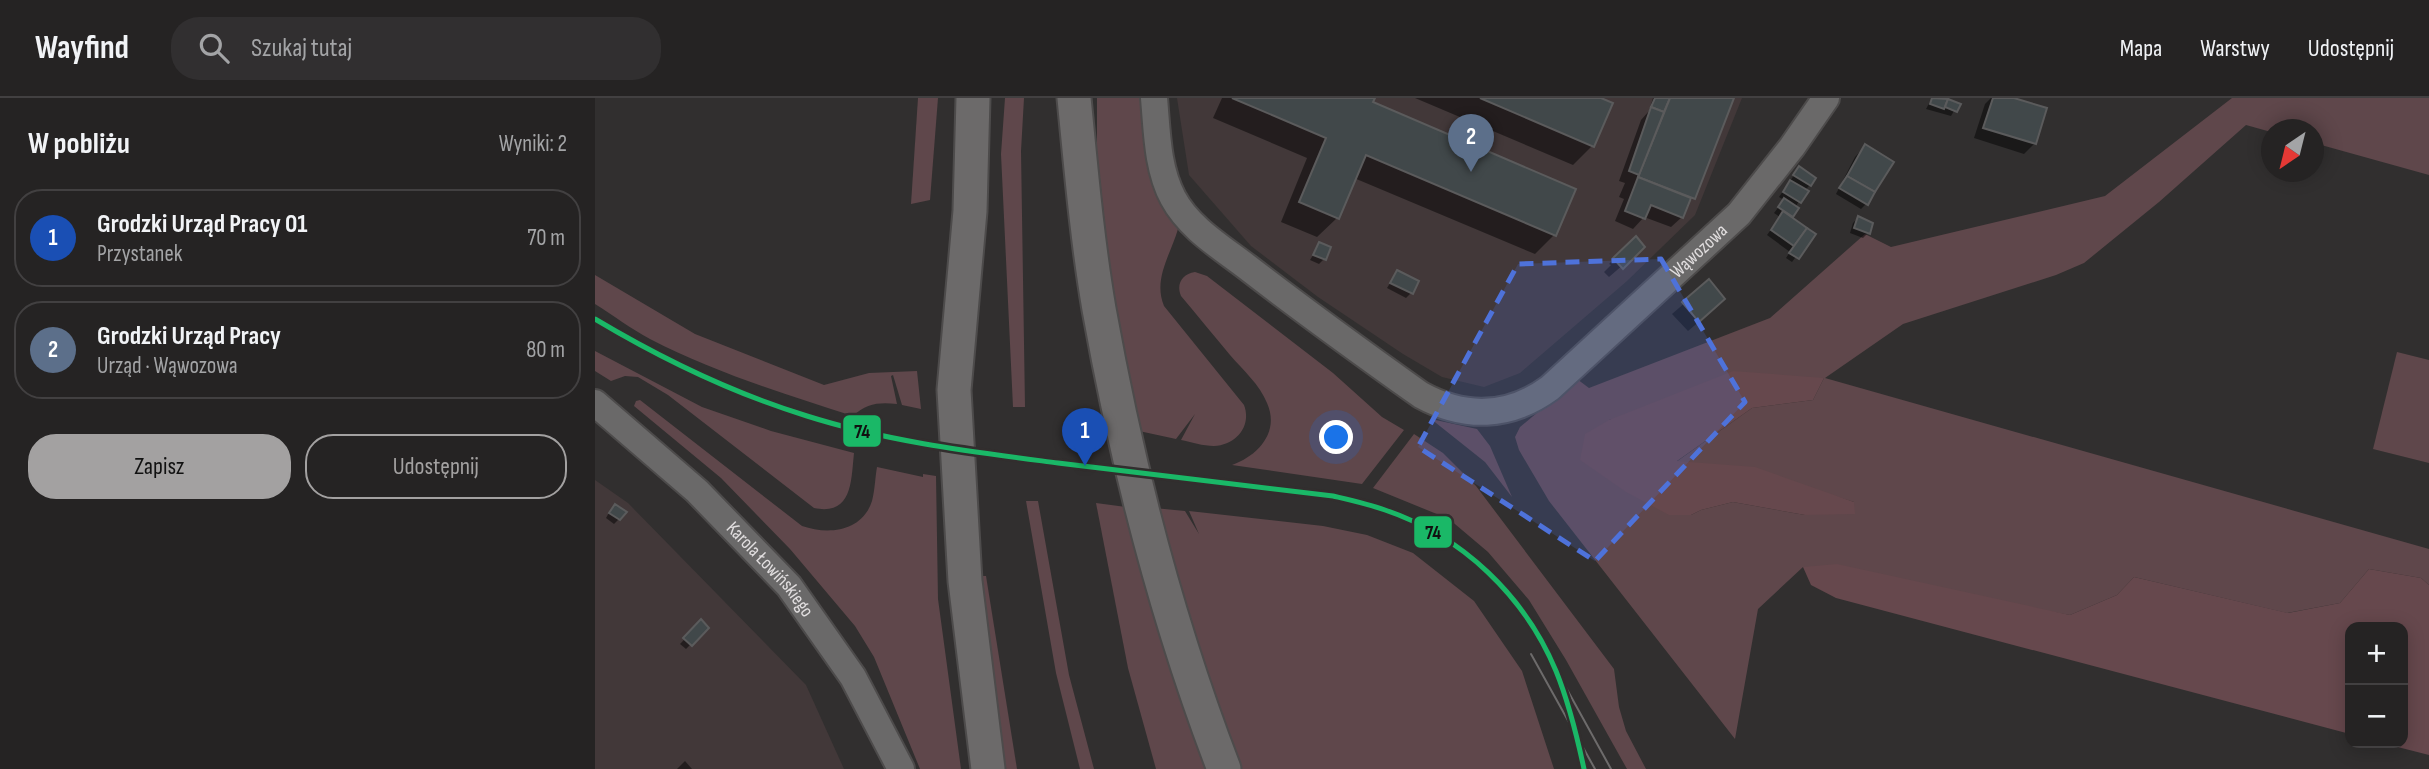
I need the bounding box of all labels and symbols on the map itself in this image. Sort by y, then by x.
pin: 2 [1448,114,1494,172]
north arrow [2261,119,2324,182]
street label: Wąwozowa [1665,219,1732,283]
pin: 1 [1062,408,1108,466]
line badge: 74 [842,414,882,448]
your location [1319,420,1353,454]
text: 74 [854,421,870,444]
line badge: 74 [1413,515,1453,549]
street label: Karola Łowińskiego [721,517,819,621]
text: 74 [1425,522,1441,545]

